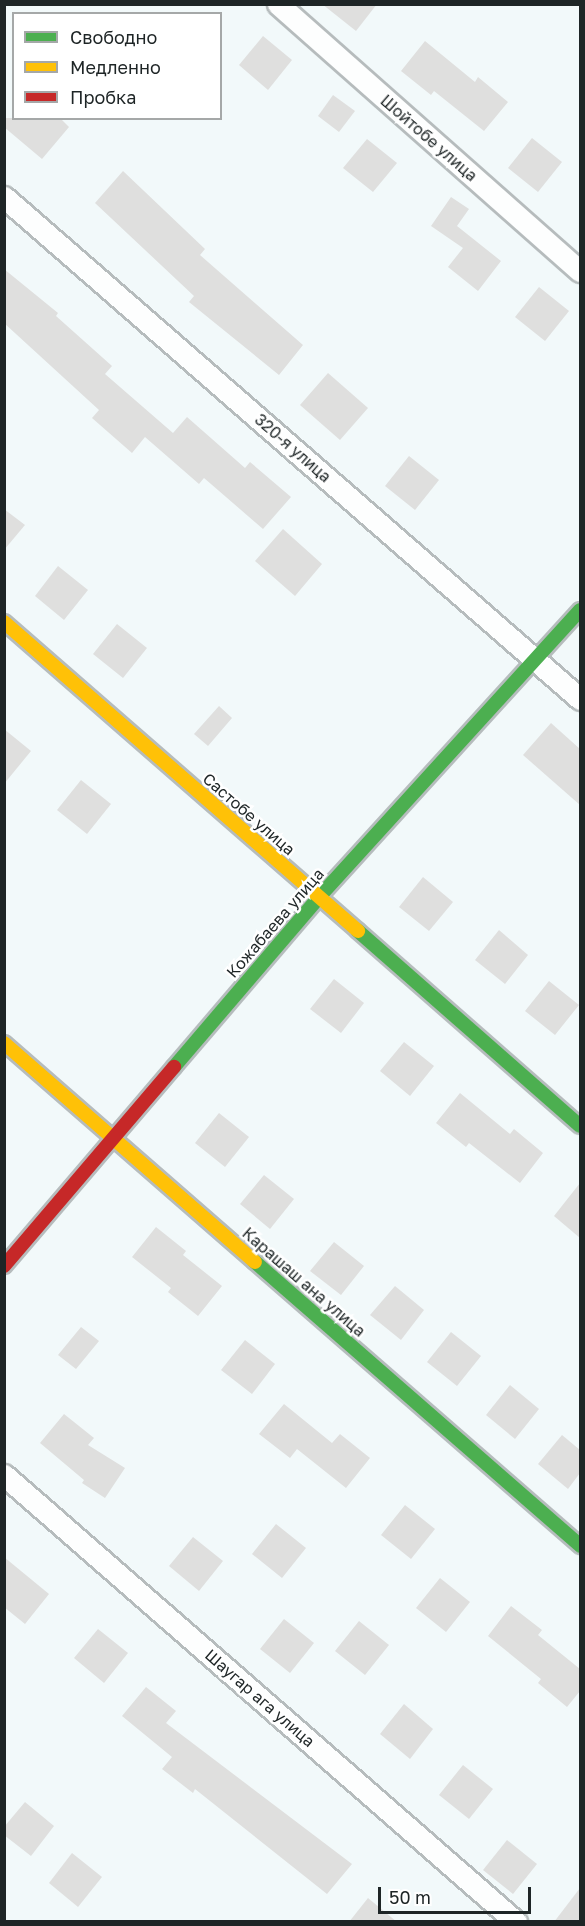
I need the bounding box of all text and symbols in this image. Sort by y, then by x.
legend [12,12,222,120]
text: Свободно [70,26,157,48]
text: Медленно [70,56,161,78]
text: Пробка [70,86,136,108]
street label: Шойтобе улица [377,91,481,185]
street label: 320-я улица [251,410,335,486]
street label: Састобе улица [199,769,299,859]
street label: Кожабаева улица [222,864,328,982]
street label: Карашаш ана улица [239,1223,369,1341]
street label: Шаугар ага улица [201,1645,319,1751]
scale bar [381,1875,534,1913]
text: 50 m [389,1886,431,1908]

